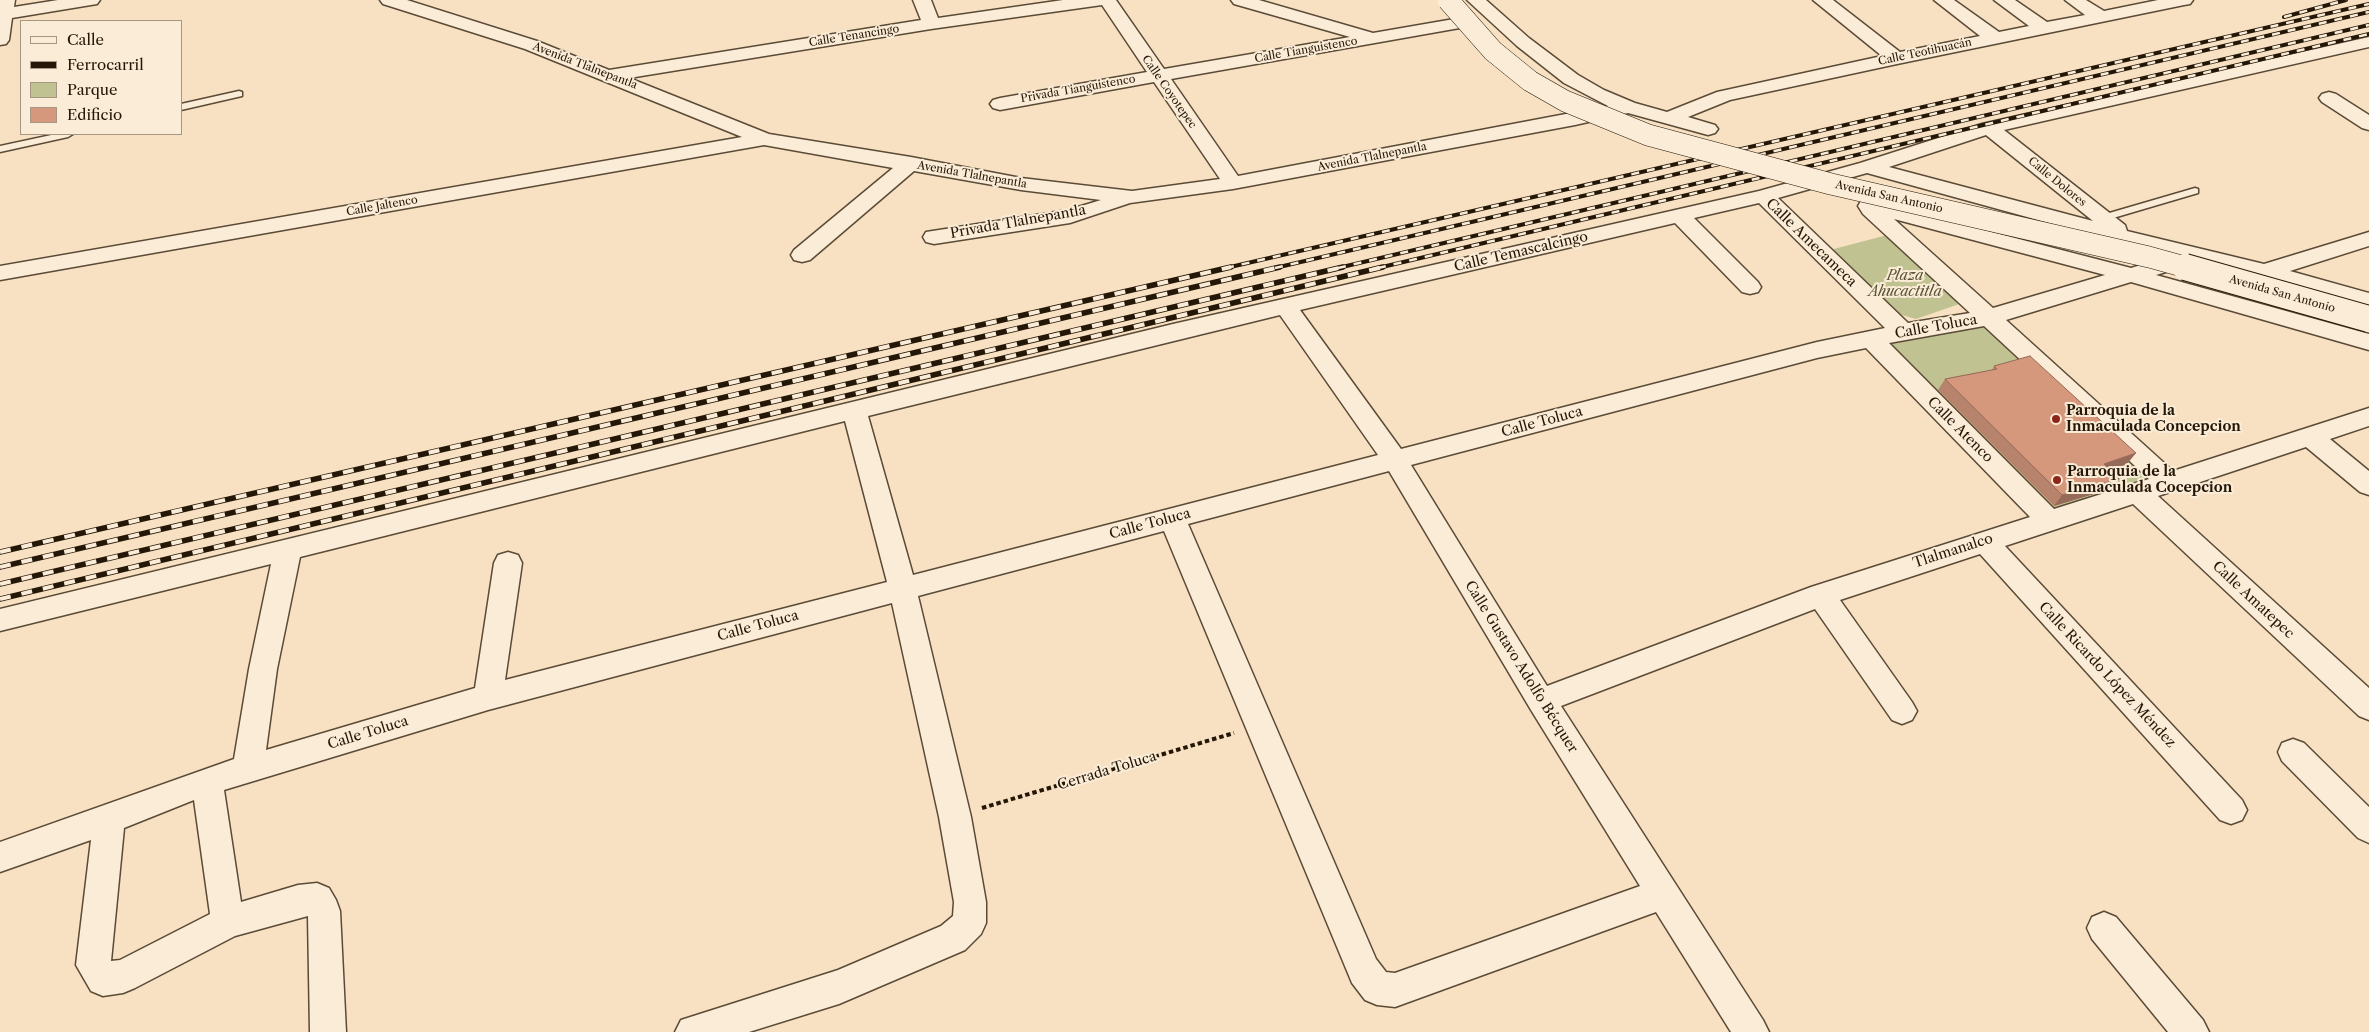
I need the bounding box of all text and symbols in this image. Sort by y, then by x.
legend [20,20,182,135]
street label: Calle Tenancingo [808,22,900,50]
text: Calle [67,30,104,49]
street label: Calle Tianguistenco [1254,34,1358,66]
street label: Calle Teotihuacán [1877,36,1973,68]
street label: Avenida Tlalnepantla [531,40,639,92]
street label: Calle Coyotepec [1139,53,1199,131]
text: Ferrocarril [67,55,144,74]
street label: Privada Tianguistenco [1020,72,1136,106]
text: Parque [67,80,117,99]
text: Edificio [67,105,122,124]
street label: Avenida Tlalnepantla [1316,140,1428,174]
street label: Calle Dolores [2025,155,2089,209]
street label: Avenida Tlalnepantla [916,159,1028,191]
street label: Avenida San Antonio [1834,178,1944,216]
street label: Calle Jaltenco [345,193,419,219]
street label: Calle Amecameca [1762,195,1860,291]
street label: Privada Tlalnepantla [949,202,1087,242]
street label: Calle Temascalcingo [1452,228,1590,276]
park label: Plaza Ahucactitla [1868,268,1942,300]
street label: Avenida San Antonio [2227,273,2337,315]
street label: Calle Toluca [1894,311,1978,343]
street label: Calle Atenco [1924,394,1996,466]
street label: Calle Toluca [1500,403,1584,441]
place label: Parroquia de la Inmaculada Concepcion [2066,403,2241,436]
marker: Parroquia de la Inmaculada Concepcion [2050,413,2062,425]
place label: Parroquia de la Inmaculada Cocepcion [2067,464,2232,497]
marker: Parroquia de la Inmaculada Cocepcion [2051,474,2063,486]
street label: Calle Toluca [1108,505,1192,543]
street label: Tlalmanalco [1911,530,1995,572]
street label: Calle Amatepec [2209,558,2297,642]
street label: Calle Gustavo Adolfo Bécquer [1461,578,1581,756]
street label: Calle Ricardo López Méndez [2035,599,2179,751]
street label: Calle Toluca [716,607,800,645]
street label: Calle Toluca [326,713,410,753]
street label: Cerrada Toluca [1055,748,1159,794]

